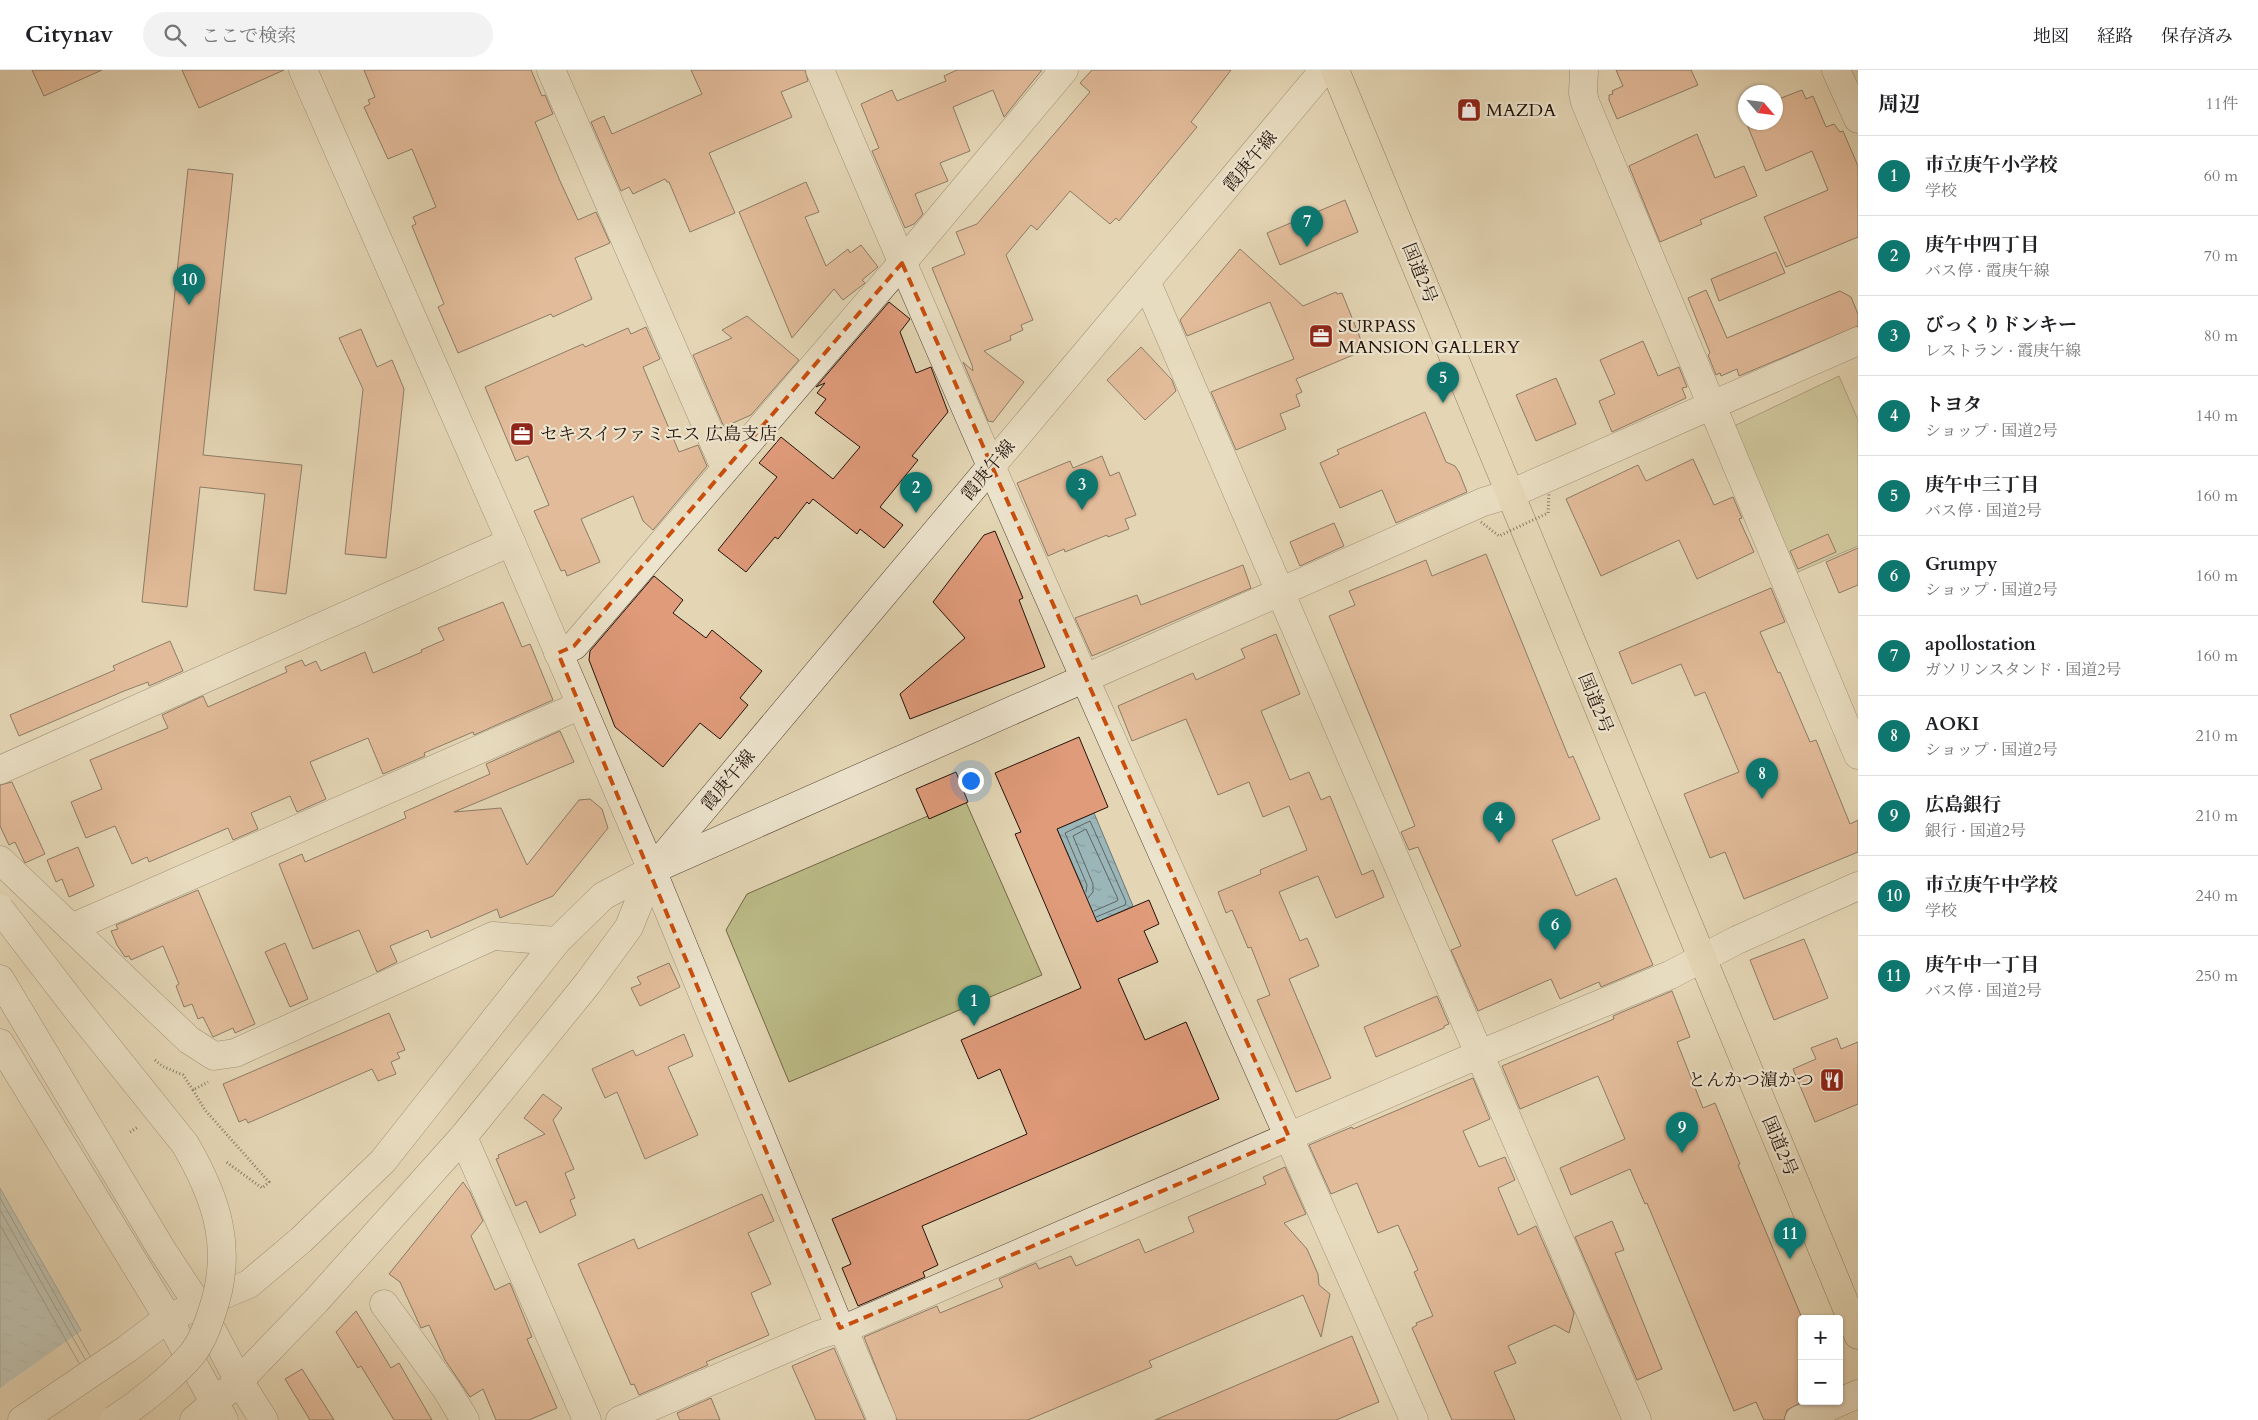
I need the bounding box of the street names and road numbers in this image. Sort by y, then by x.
street label: 霞庚午線 [1218,126,1283,197]
street label: 国道2号 [1396,239,1443,307]
street label: 霞庚午線 [956,435,1021,506]
street label: 国道2号 [1572,669,1619,737]
street label: 霞庚午線 [696,745,761,816]
street label: 国道2号 [1756,1112,1803,1180]

